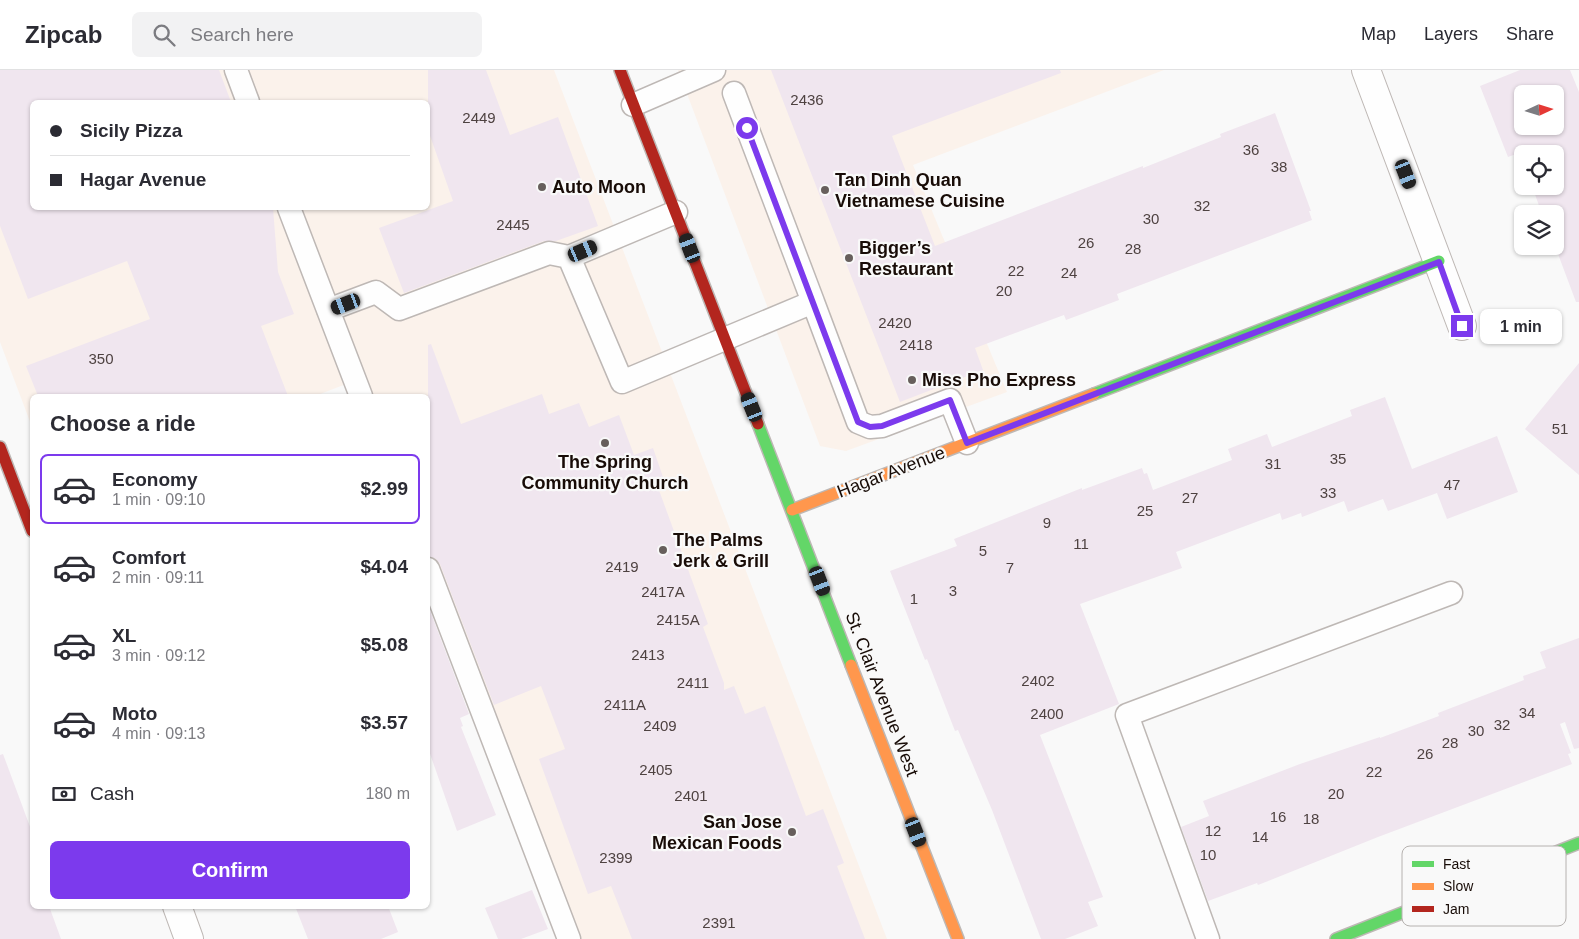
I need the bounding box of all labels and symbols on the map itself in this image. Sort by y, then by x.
north arrow [1514,85,1564,135]
house number: 2436 [790,91,824,108]
house number: 2449 [462,109,496,126]
route start [736,117,758,139]
house number: 36 [1243,141,1259,158]
car [1393,157,1418,191]
house number: 38 [1271,158,1287,175]
place label: Tan Dinh Quan Vietnamese Cuisine [835,170,1005,211]
place label: Auto Moon [552,177,646,197]
marker: Auto Moon [536,181,548,193]
marker: Tan Dinh Quan Vietnamese Cuisine [819,184,831,196]
house number: 32 [1194,197,1210,214]
house number: 30 [1143,210,1159,227]
house number: 2445 [496,216,530,233]
car [677,231,702,265]
house number: 26 [1078,234,1094,251]
car [566,238,599,264]
place label: Bigger’s Restaurant [859,238,953,279]
house number: 28 [1125,240,1141,257]
marker: Bigger’s Restaurant [843,252,855,264]
house number: 22 [1008,262,1024,279]
house number: 24 [1061,264,1077,281]
house number: 20 [996,282,1012,299]
car [329,292,362,316]
callout: 1 min [1480,308,1562,344]
house number: 2420 [878,314,912,331]
route end [1451,315,1473,337]
house number: 2418 [899,336,933,353]
house number: 350 [88,350,114,367]
place label: Miss Pho Express [922,370,1076,390]
marker: Miss Pho Express [906,374,918,386]
car [739,390,764,424]
house number: 51 [1552,420,1568,437]
marker: The Spring Community Church [599,437,611,449]
street label: Hagar Avenue [834,442,948,502]
house number: 35 [1330,450,1346,467]
place label: The Spring Community Church [521,452,689,493]
house number: 31 [1265,455,1281,472]
house number: 47 [1444,476,1460,493]
house number: 33 [1320,484,1336,501]
house number: 27 [1182,489,1198,506]
house number: 25 [1137,502,1153,519]
house number: 9 [1043,514,1051,531]
place label: The Palms Jerk & Grill [673,530,769,571]
house number: 11 [1073,535,1089,552]
house number: 5 [979,542,987,559]
marker: The Palms Jerk & Grill [657,544,669,556]
house number: 2419 [605,558,639,575]
house number: 7 [1006,559,1014,576]
car [807,564,832,598]
house number: 3 [949,582,957,599]
house number: 2417A [641,583,685,600]
house number: 1 [910,590,918,607]
street label: St. Clair Avenue West [841,609,923,779]
house number: 2415A [656,611,700,628]
house number: 2413 [631,646,665,663]
house number: 2402 [1021,672,1055,689]
house number: 2411 [677,674,709,691]
house number: 2411A [604,696,646,713]
house number: 34 [1519,704,1535,721]
house number: 2400 [1030,705,1064,722]
house number: 32 [1494,716,1510,733]
house number: 2409 [643,717,677,734]
house number: 30 [1468,722,1484,739]
house number: 28 [1442,734,1458,751]
house number: 26 [1417,745,1433,762]
house number: 2405 [639,761,673,778]
house number: 22 [1366,763,1382,780]
house number: 20 [1328,785,1344,802]
house number: 2401 [674,787,708,804]
house number: 16 [1270,808,1286,825]
house number: 18 [1303,810,1319,827]
place label: San Jose Mexican Foods [652,812,782,853]
car [903,815,928,849]
house number: 12 [1205,822,1221,839]
marker: San Jose Mexican Foods [786,826,798,838]
house number: 14 [1252,828,1268,845]
house number: 10 [1200,846,1216,863]
legend [1402,846,1566,926]
house number: 2399 [599,849,633,866]
text: Fast [1443,856,1470,872]
text: Slow [1443,878,1474,894]
text: Jam [1443,901,1469,917]
house number: 2391 [702,914,736,931]

